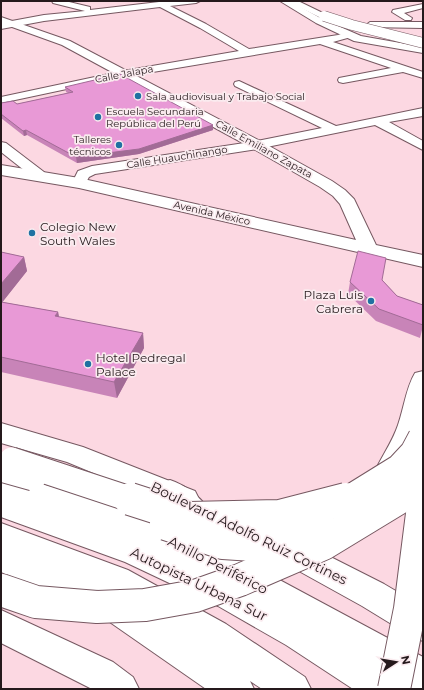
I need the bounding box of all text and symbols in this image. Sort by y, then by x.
street label: Calle Jalapa [94,62,154,86]
place label: Sala audiovisual y Trabajo Social [146,90,305,103]
marker: Sala audiovisual y Trabajo Social [133,91,143,101]
place label: Escuela Secundaria República del Perú [106,105,204,130]
marker: Escuela Secundaria República del Perú [93,112,103,122]
street label: Calle Emiliano Zapata [213,117,315,181]
place label: Talleres técnicos [69,133,111,158]
marker: Talleres técnicos [114,140,124,150]
street label: Calle Huauchinango [126,143,228,171]
street label: Avenida México [172,198,252,228]
place label: Colegio New South Wales [40,219,116,248]
marker: Colegio New South Wales [27,228,37,238]
place label: Plaza Luis Cabrera [304,287,363,316]
marker: Plaza Luis Cabrera [366,296,376,306]
place label: Hotel Pedregal Palace [96,350,186,379]
marker: Hotel Pedregal Palace [83,359,93,369]
street label: Boulevard Adolfo Ruiz Cortines [148,477,350,589]
street label: Anillo Periférico [165,532,271,598]
street label: Autopista Urbana Sur [128,543,271,625]
north arrow [376,642,416,682]
text: N [398,654,414,666]

